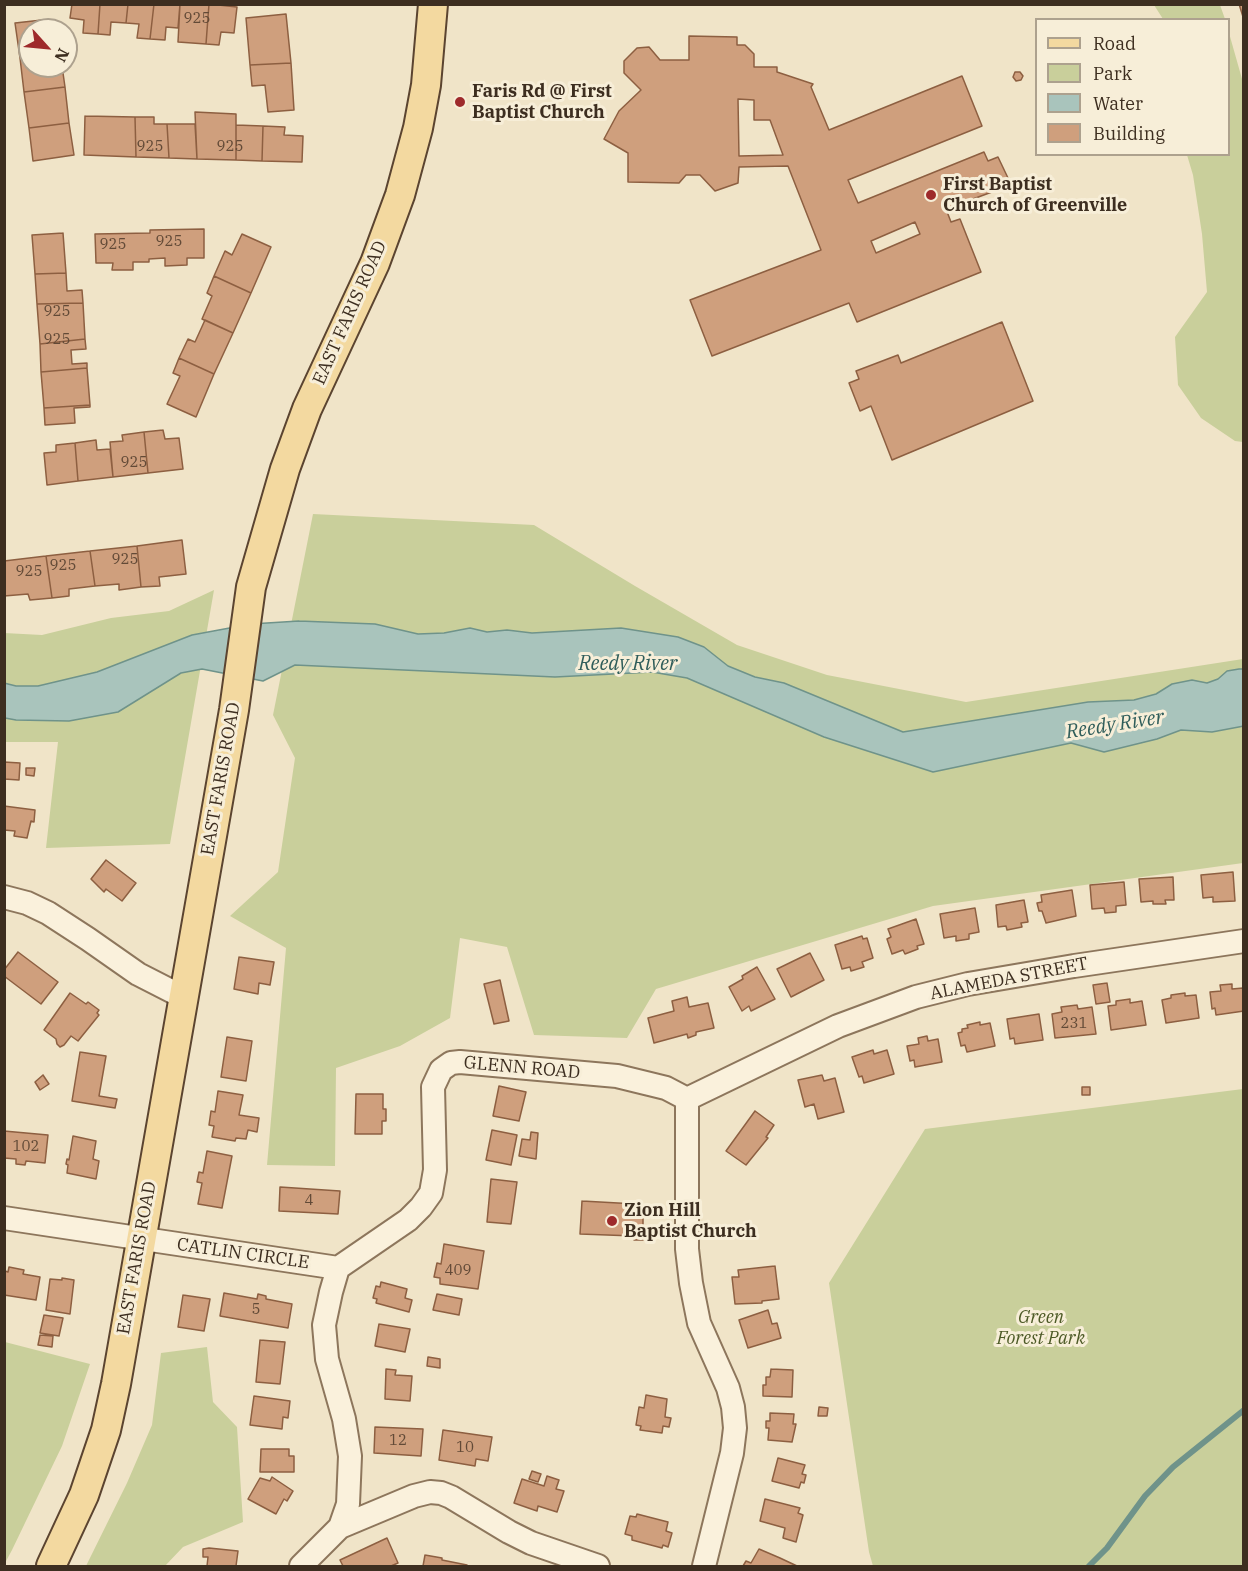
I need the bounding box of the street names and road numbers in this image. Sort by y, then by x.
street label: EAST FARIS ROAD [309,238,391,388]
street label: EAST FARIS ROAD [197,701,245,857]
street label: ALAMEDA STREET [928,953,1090,1005]
street label: GLENN ROAD [463,1052,581,1084]
street label: EAST FARIS ROAD [113,1180,161,1336]
street label: CATLIN CIRCLE [175,1234,311,1274]

